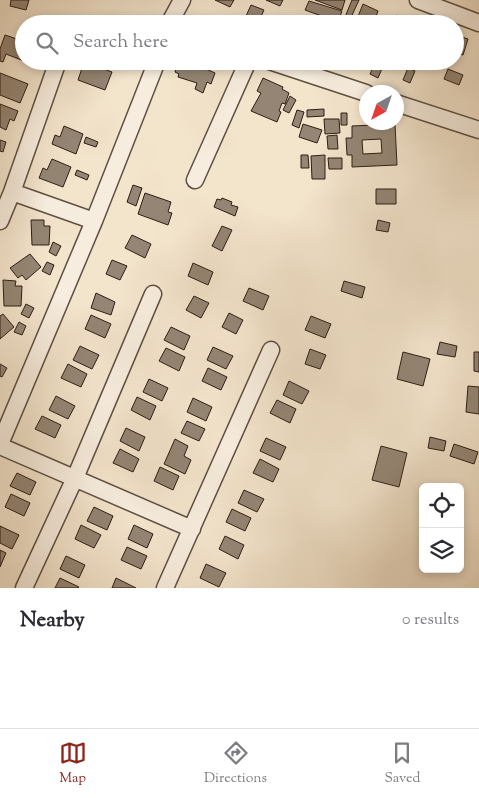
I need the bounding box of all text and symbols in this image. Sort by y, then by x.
search box [15,15,464,70]
icon: search [33,29,61,57]
text: Search here [73,29,168,56]
north arrow [359,85,404,130]
map controls [419,483,464,573]
button: locate [419,483,464,528]
button: layers [419,528,464,573]
text: Nearby [20,606,85,636]
text: 0 results [402,609,459,632]
tab: Map [59,739,87,789]
tab: Directions [204,739,267,789]
tab: Saved [384,739,420,789]

